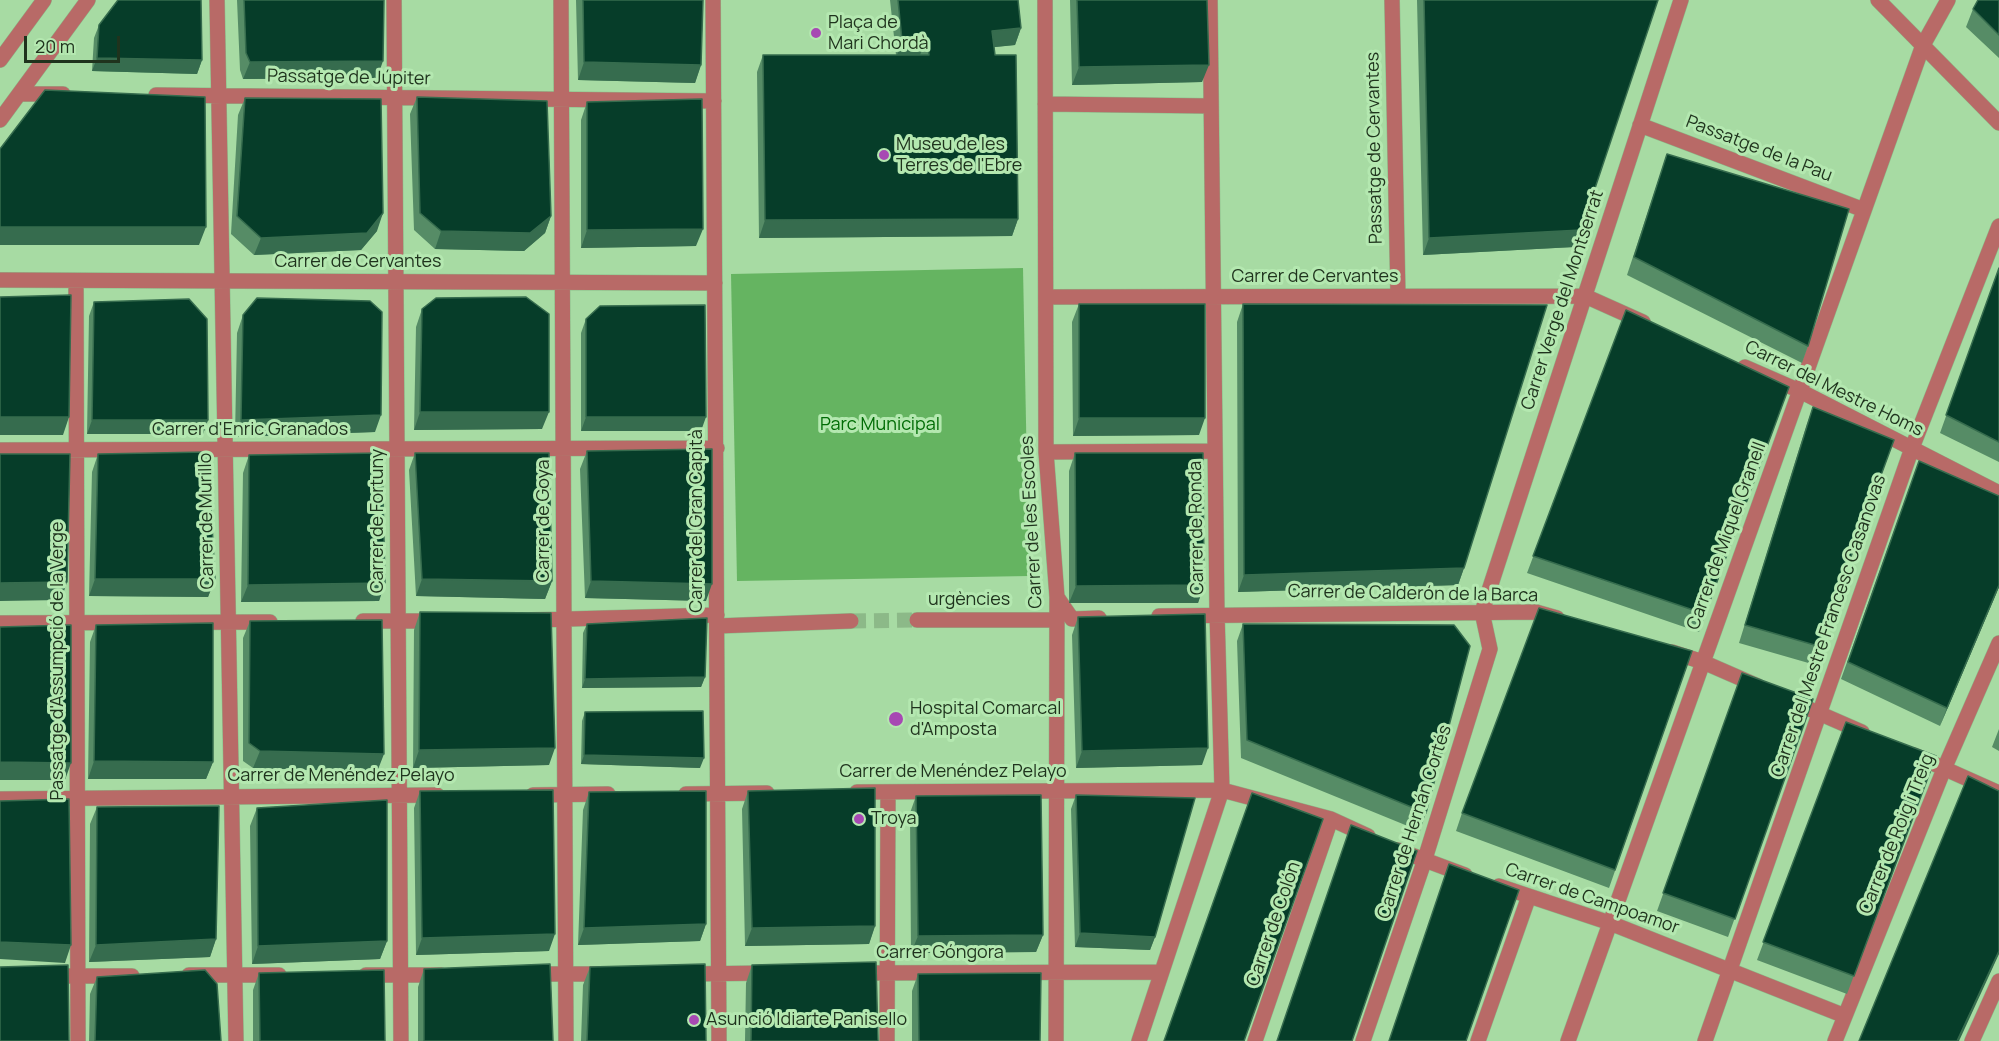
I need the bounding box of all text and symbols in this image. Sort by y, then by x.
place label: Plaça de Mari Chordà [828,12,929,54]
scale bar [27,24,123,62]
marker: Plaça de Mari Chordà [809,26,823,40]
text: 20 m [35,34,75,58]
street label: Passatge de Cervantes [1363,52,1387,244]
street label: Passatge de Júpiter [267,66,431,90]
street label: Passatge de la Pau [1683,111,1835,187]
place label: Museu de les Terres de l'Ebre [896,134,1022,176]
marker: Museu de les Terres de l'Ebre [877,148,891,162]
street label: Carrer Verge del Montserrat [1517,187,1609,413]
street label: Carrer de Cervantes [274,251,442,273]
street label: Carrer de Cervantes [1231,266,1399,288]
street label: Carrer del Mestre Homs [1741,336,1927,442]
park label: Parc Municipal [820,414,940,436]
street label: Carrer d'Enric Granados [152,419,348,441]
street label: Carrer del Gran Capità [686,429,708,613]
street label: Carrer de les Escoles [1017,435,1047,609]
street label: Carrer de Miquel Granell [1683,439,1771,633]
street label: Carrer de Fortuny [367,449,389,593]
street label: Carrer de Murillo [195,453,219,589]
street label: Carrer de Goya [533,459,555,583]
street label: Carrer de Ronda [1185,461,1209,595]
street label: Carrer del Mestre Francesc Casanovas [1767,472,1891,780]
street label: Passatge d'Assumpció de la Verge [47,522,69,800]
street label: Carrer de Calderón de la Barca [1288,581,1538,607]
street label: urgències [928,589,1010,611]
place label: Hospital Comarcal d'Amposta [910,698,1061,740]
marker: Hospital Comarcal d'Amposta [887,710,905,728]
street label: Carrer de Hernán Cortés [1373,722,1457,922]
street label: Carrer de Roig i Treig [1855,751,1939,917]
street label: Carrer de Menéndez Pelayo [839,761,1067,783]
street label: Carrer de Menéndez Pelayo [227,765,455,787]
place label: Troya [871,808,917,830]
marker: Troya [852,812,866,826]
street label: Carrer de Colón [1243,859,1305,989]
street label: Carrer de Campoamor [1502,859,1682,939]
street label: Carrer Góngora [876,942,1004,964]
place label: Asunció Idiarte Panisello [706,1009,907,1031]
marker: Asunció Idiarte Panisello [687,1013,701,1027]

